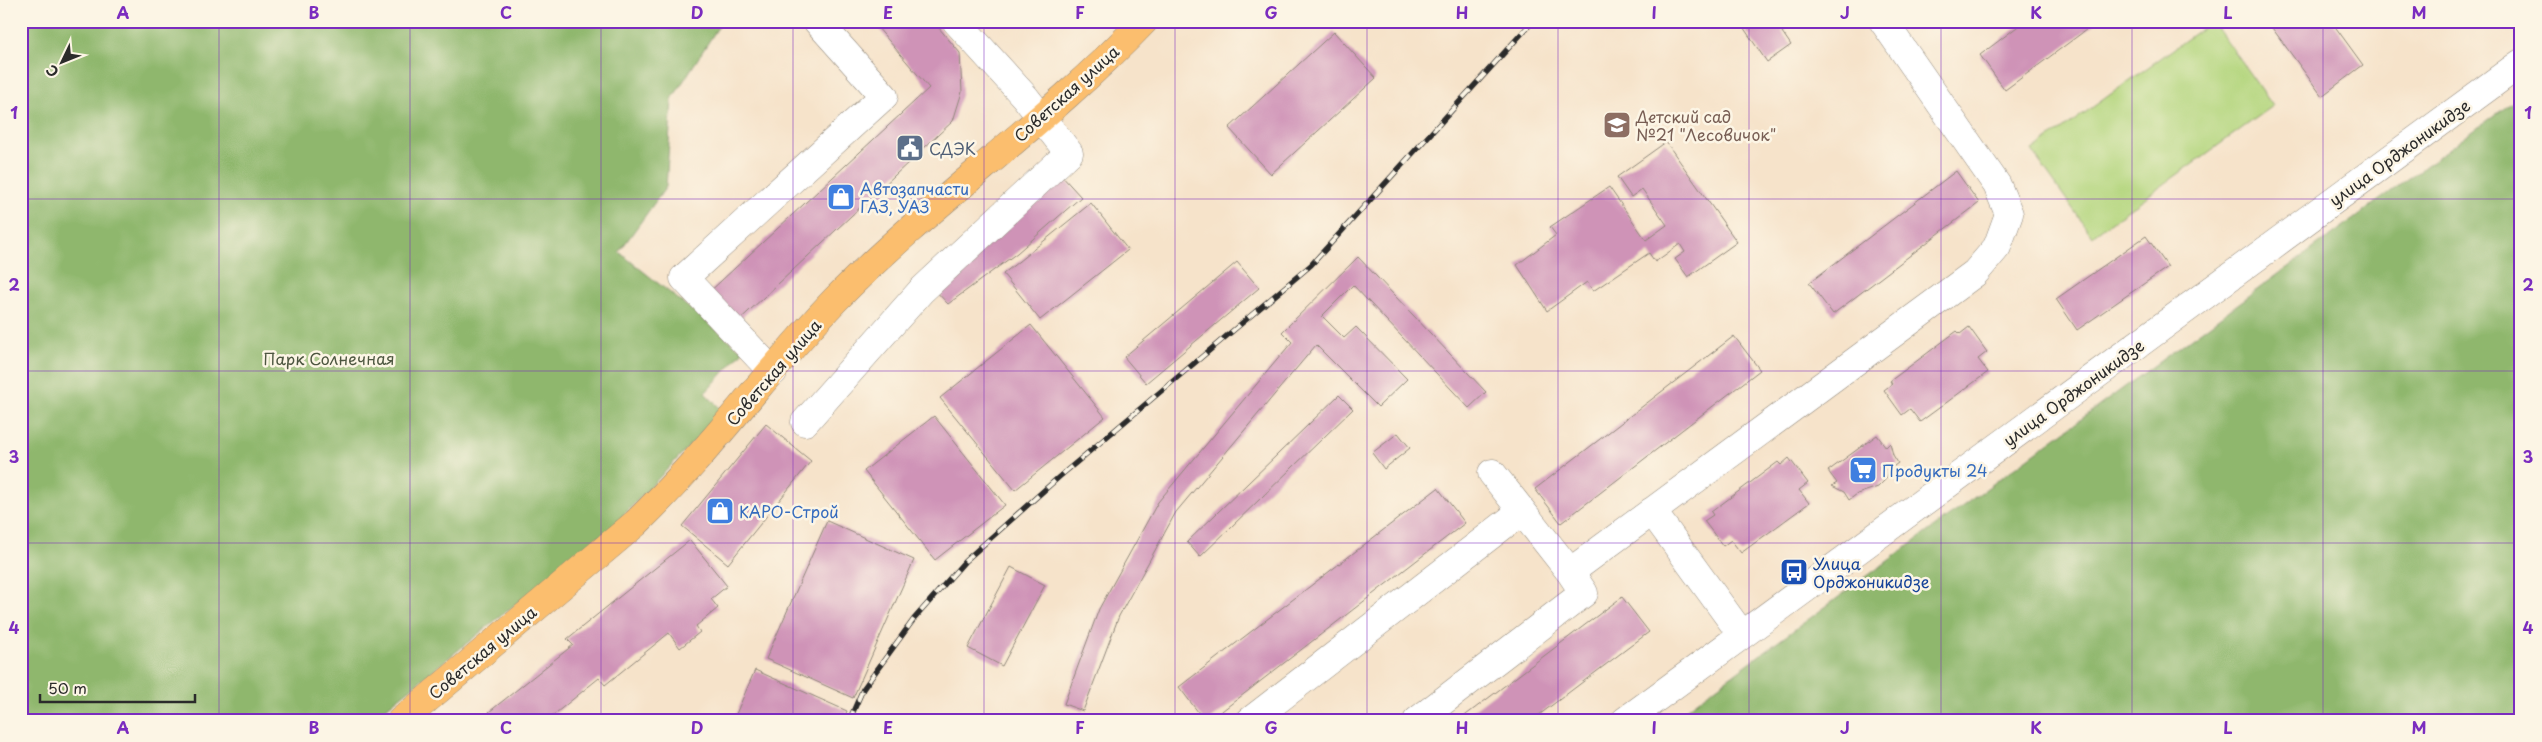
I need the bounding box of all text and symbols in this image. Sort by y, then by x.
text: A [117,0,130,24]
text: B [309,0,320,24]
text: C [500,0,512,24]
text: D [691,0,703,24]
text: E [883,0,893,24]
text: F [1075,0,1085,24]
text: G [1264,0,1278,24]
text: H [1456,0,1468,24]
text: I [1651,0,1657,24]
text: J [1840,0,1850,24]
text: K [2030,0,2042,24]
text: L [2223,0,2233,24]
text: M [2411,0,2427,24]
north arrow [38,38,88,88]
street label: Советская улица [1008,39,1124,147]
text: С [41,60,63,82]
street label: улица Орджоникидзе [2324,92,2475,211]
text: 1 [10,100,18,124]
text: 1 [2524,100,2532,124]
place label: Детский сад №21 "Лесовичок" [1635,104,1776,146]
school or university icon: Детский сад №21 "Лесовичок" [1602,110,1632,140]
public building icon: СДЭК [895,133,925,163]
place label: СДЭК [929,136,976,160]
place label: Автозапчасти ГАЗ, УАЗ [860,176,969,218]
shop icon: Автозапчасти ГАЗ, УАЗ [826,182,856,212]
text: 2 [8,272,20,296]
text: 2 [2522,272,2534,296]
street label: Советская улица [720,313,826,431]
street label: улица Орджоникидзе [1998,332,2149,451]
park label: Парк Солнечная [263,346,395,370]
text: 3 [9,444,19,468]
text: 3 [2523,444,2533,468]
supermarket icon: Продукты 24 [1848,455,1878,485]
place label: Продукты 24 [1882,458,1988,482]
shop icon: КАРО-Строй [705,496,735,526]
place label: КАРО-Строй [739,499,839,523]
place label: Улица Орджоникидзе [1813,551,1930,593]
bus stop icon: Улица Орджоникидзе [1779,557,1809,587]
street label: Советская улица [423,600,541,704]
text: 4 [9,615,20,639]
text: 4 [2523,615,2534,639]
scale bar [40,672,195,704]
text: 50 m [48,676,87,699]
text: A [117,715,130,739]
text: B [309,715,320,739]
text: C [500,715,512,739]
text: D [691,715,703,739]
text: E [883,715,893,739]
text: F [1075,715,1085,739]
text: G [1264,715,1278,739]
text: H [1456,715,1468,739]
text: I [1651,715,1657,739]
text: J [1840,715,1850,739]
text: K [2030,715,2042,739]
text: L [2223,715,2233,739]
text: M [2411,715,2427,739]

